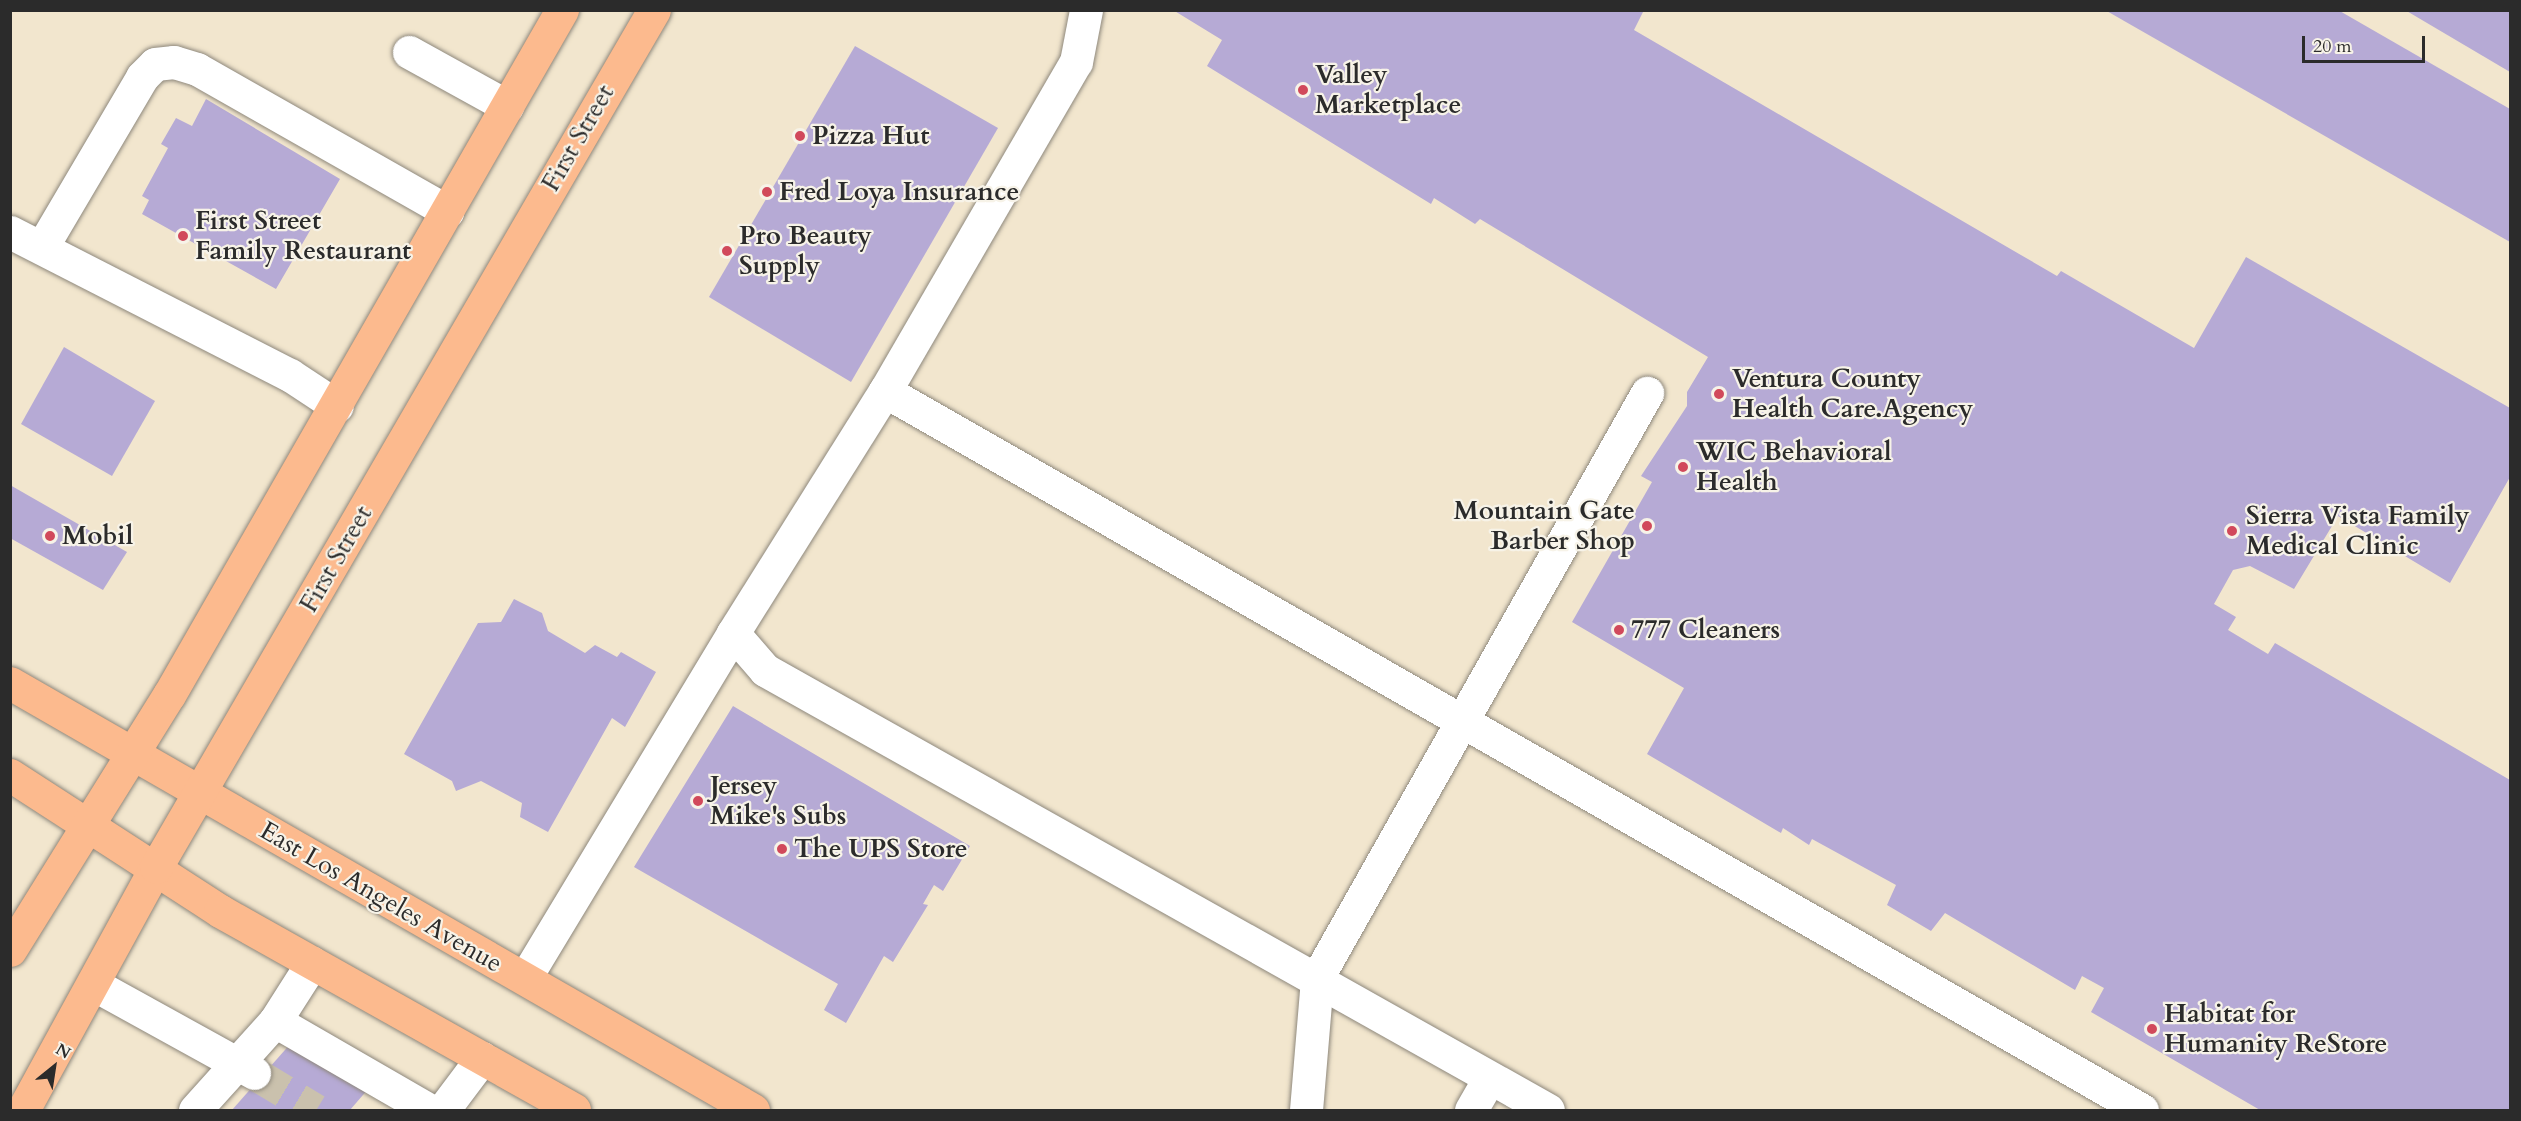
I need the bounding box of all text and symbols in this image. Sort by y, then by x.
scale bar [2305,24,2428,62]
text: 20 m [2313,34,2352,59]
place label: Valley Marketplace [1315,59,1461,120]
street label: First Street [535,79,621,197]
marker: Valley Marketplace [1296,83,1310,97]
place label: Pizza Hut [812,120,929,152]
marker: Pizza Hut [793,129,807,143]
place label: Fred Loya Insurance [779,176,1019,208]
marker: Fred Loya Insurance [760,185,774,199]
place label: First Street Family Restaurant [195,205,411,266]
place label: Pro Beauty Supply [739,220,872,282]
marker: First Street Family Restaurant [176,229,190,243]
marker: Pro Beauty Supply [720,244,734,258]
place label: Ventura County Health Care.Agency [1732,363,1973,424]
marker: Ventura County Health Care.Agency [1710,385,1728,403]
place label: WIC Behavioral Health [1696,436,1891,497]
marker: WIC Behavioral Health [1674,458,1692,476]
place label: Mountain Gate Barber Shop [1454,495,1635,556]
street label: First Street [293,500,379,618]
place label: Sierra Vista Family Medical Clinic [2246,500,2470,562]
marker: Mountain Gate Barber Shop [1640,519,1654,533]
place label: Mobil [62,520,133,552]
marker: Sierra Vista Family Medical Clinic [2223,522,2241,540]
marker: Mobil [43,529,57,543]
place label: 777 Cleaners [1631,614,1780,646]
marker: 777 Cleaners [1612,623,1626,637]
place label: Jersey Mike's Subs [710,770,846,832]
marker: Jersey Mike's Subs [691,794,705,808]
street label: East Los Angeles Avenue [254,815,508,979]
place label: The UPS Store [794,833,968,865]
marker: The UPS Store [775,842,789,856]
place label: Habitat for Humanity ReStore [2164,998,2387,1060]
marker: Habitat for Humanity ReStore [2145,1022,2159,1036]
north arrow [24,1037,84,1097]
text: N [51,1038,75,1064]

